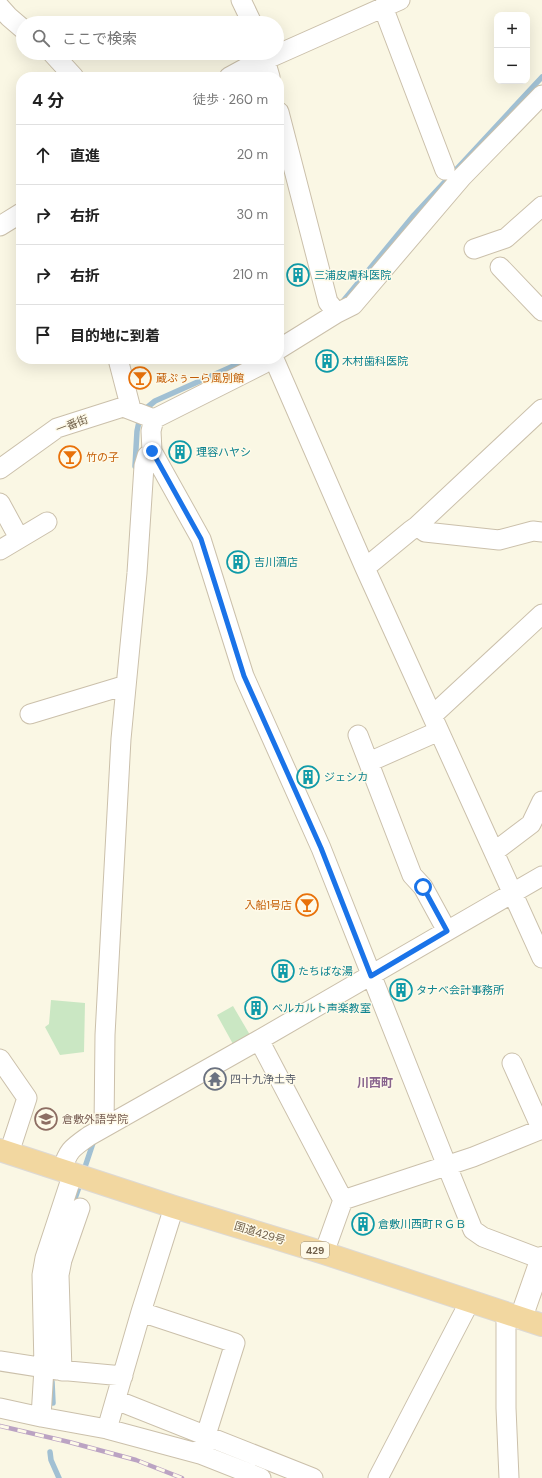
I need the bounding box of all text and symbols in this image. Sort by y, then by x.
map controls [494,12,530,84]
button: + [494,12,530,48]
search box [16,16,284,60]
icon: search [30,27,52,49]
text: ここで検索 [62,29,137,49]
button: − [494,48,530,84]
text: 4 分 [32,89,64,111]
text: 徒歩 · 260 m [193,91,268,108]
icon: ahead [32,144,54,166]
text: 直進 [70,146,100,166]
text: 20 m [237,146,268,163]
icon: right [32,204,54,226]
text: 右折 [70,206,100,226]
text: 30 m [236,206,268,223]
building icon: 三浦皮膚科医院 [285,262,311,288]
icon: right [32,264,54,286]
text: 右折 [70,266,100,286]
text: 210 m [233,266,268,283]
place label: 三浦皮膚科医院 [314,268,391,282]
icon: arrive [32,324,54,346]
text: 目的地に到着 [70,326,160,346]
building icon: 木村歯科医院 [314,348,340,374]
place label: 木村歯科医院 [342,354,408,368]
bar icon: 蔵ぷぅーら風別館 [127,365,153,391]
place label: 蔵ぷぅーら風別館 [156,371,244,385]
street label: 一番街 [54,412,90,436]
building icon: 理容ハヤシ [167,439,193,465]
route end [143,442,161,460]
bar icon: 竹の子 [57,444,83,470]
place label: 理容ハヤシ [196,445,251,459]
place label: 竹の子 [86,450,119,464]
building icon: 吉川酒店 [225,549,251,575]
place label: 吉川酒店 [254,555,298,569]
building icon: ジェシカ [295,764,321,790]
place label: ジェシカ [324,770,368,784]
route start [414,878,432,896]
bar icon: 入船1号店 [294,892,320,918]
place label: 入船1号店 [245,898,292,912]
building icon: たちばな湯 [270,958,296,984]
place label: たちばな湯 [298,964,353,978]
building icon: タナベ会計事務所 [388,977,414,1003]
place label: タナベ会計事務所 [416,983,505,997]
building icon: ベルカルト声楽教室 [243,995,269,1021]
place label: ベルカルト声楽教室 [272,1001,371,1015]
temple icon: 四十九浄土寺 [202,1066,228,1092]
place label: 四十九浄土寺 [230,1072,296,1086]
district label: 川西町 [357,1075,393,1091]
school or university icon: 倉敷外語学院 [33,1106,59,1132]
place label: 倉敷外語学院 [62,1112,128,1126]
building icon: 倉敷川西町ＲＧＢ [350,1211,376,1237]
place label: 倉敷川西町ＲＧＢ [378,1217,466,1231]
street label: 国道429号 [233,1219,287,1247]
road number: 429 [301,1242,329,1258]

